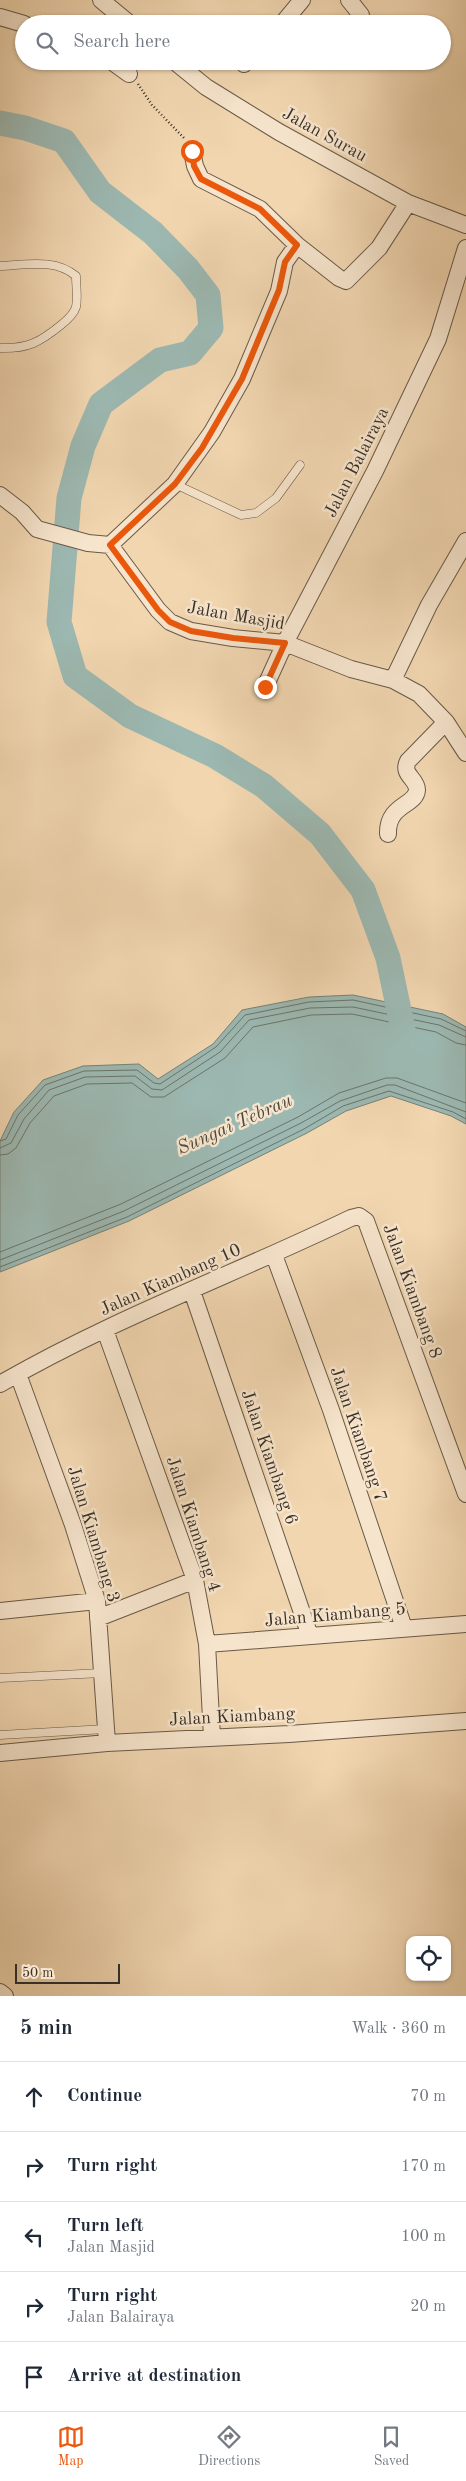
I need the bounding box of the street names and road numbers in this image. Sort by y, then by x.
street label: Jalan Surau [279,104,370,166]
street label: Jalan Balairaya [321,404,392,520]
street label: Jalan Masjid [186,599,286,633]
street label: Jalan Kiambang 8 [379,1222,445,1361]
street label: Jalan Kiambang 10 [97,1241,244,1319]
street label: Jalan Kiambang 7 [326,1364,390,1504]
street label: Jalan Kiambang 6 [237,1387,301,1527]
street label: Jalan Kiambang 4 [163,1454,224,1595]
street label: Jalan Kiambang 3 [64,1464,122,1605]
street label: Jalan Kiambang 5 [264,1600,407,1630]
street label: Jalan Kiambang [169,1705,296,1729]

